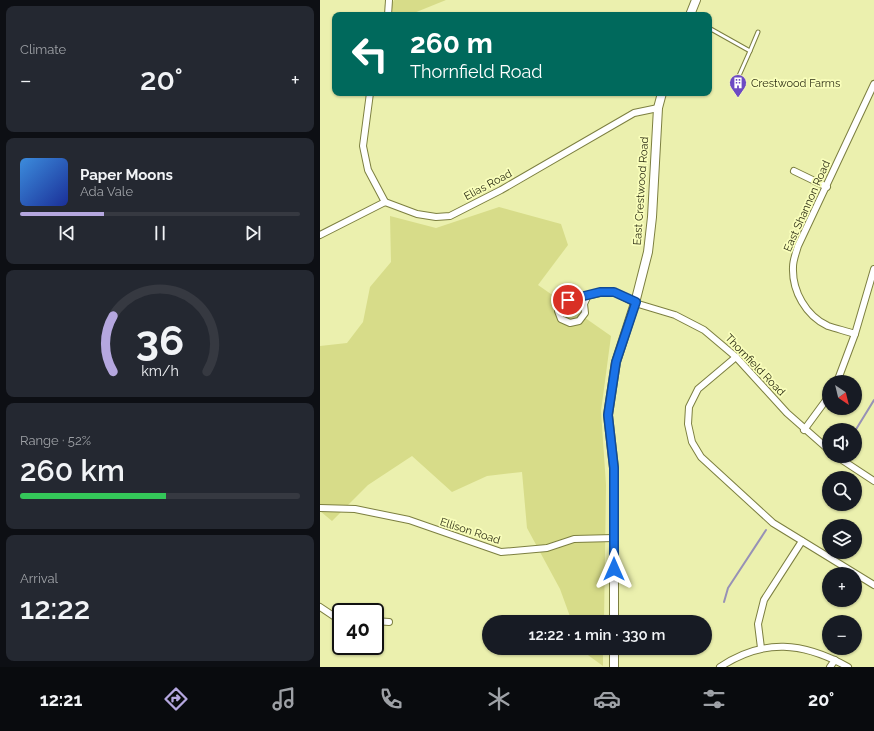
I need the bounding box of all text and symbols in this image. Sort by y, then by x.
text: 260 m [410,27,493,60]
icon: left [344,28,396,80]
text: Climate [20,42,66,57]
text: Thornfield Road [410,61,542,82]
text: 20° [140,62,183,97]
text: − [20,67,32,93]
text: + [291,67,300,93]
building icon: Crestwood Farms [728,73,748,98]
place label: Crestwood Farms [751,77,840,90]
street label: East Crestwood Road [631,136,651,246]
street label: East Shannon Road [781,158,833,254]
text: Paper Moons [80,166,173,184]
street label: Elias Road [462,167,514,203]
text: Ada Vale [80,184,133,199]
icon: previous [56,222,78,244]
icon: pause [149,222,171,244]
icon: next [242,222,264,244]
pin [551,283,585,317]
icon: arrive [557,289,579,311]
text: 36 [136,315,184,364]
street label: Thornfield Road [722,331,788,399]
text: km/h [141,362,179,378]
north arrow [822,375,862,415]
map controls [822,375,862,655]
button: sound [822,423,862,463]
text: Range · 52% [20,433,91,448]
text: 260 km [20,453,125,488]
button: search [822,471,862,511]
street label: Ellison Road [438,515,502,547]
button: layers [822,519,862,559]
position arrow [593,548,635,590]
button: + [822,567,862,607]
text: Arrival [20,571,58,586]
text: 12:22 [20,591,90,626]
speed limit sign: 40 [332,603,384,655]
button: − [822,615,862,655]
text: 12:22 · 1 min · 330 m [529,626,665,644]
icon: directions [162,685,190,713]
icon: music [270,685,298,713]
icon: phone [377,685,405,713]
icon: climate [485,685,513,713]
icon: car [593,685,621,713]
icon: filters [700,685,728,713]
text: 12:21 [40,689,82,710]
text: 20° [808,689,834,710]

